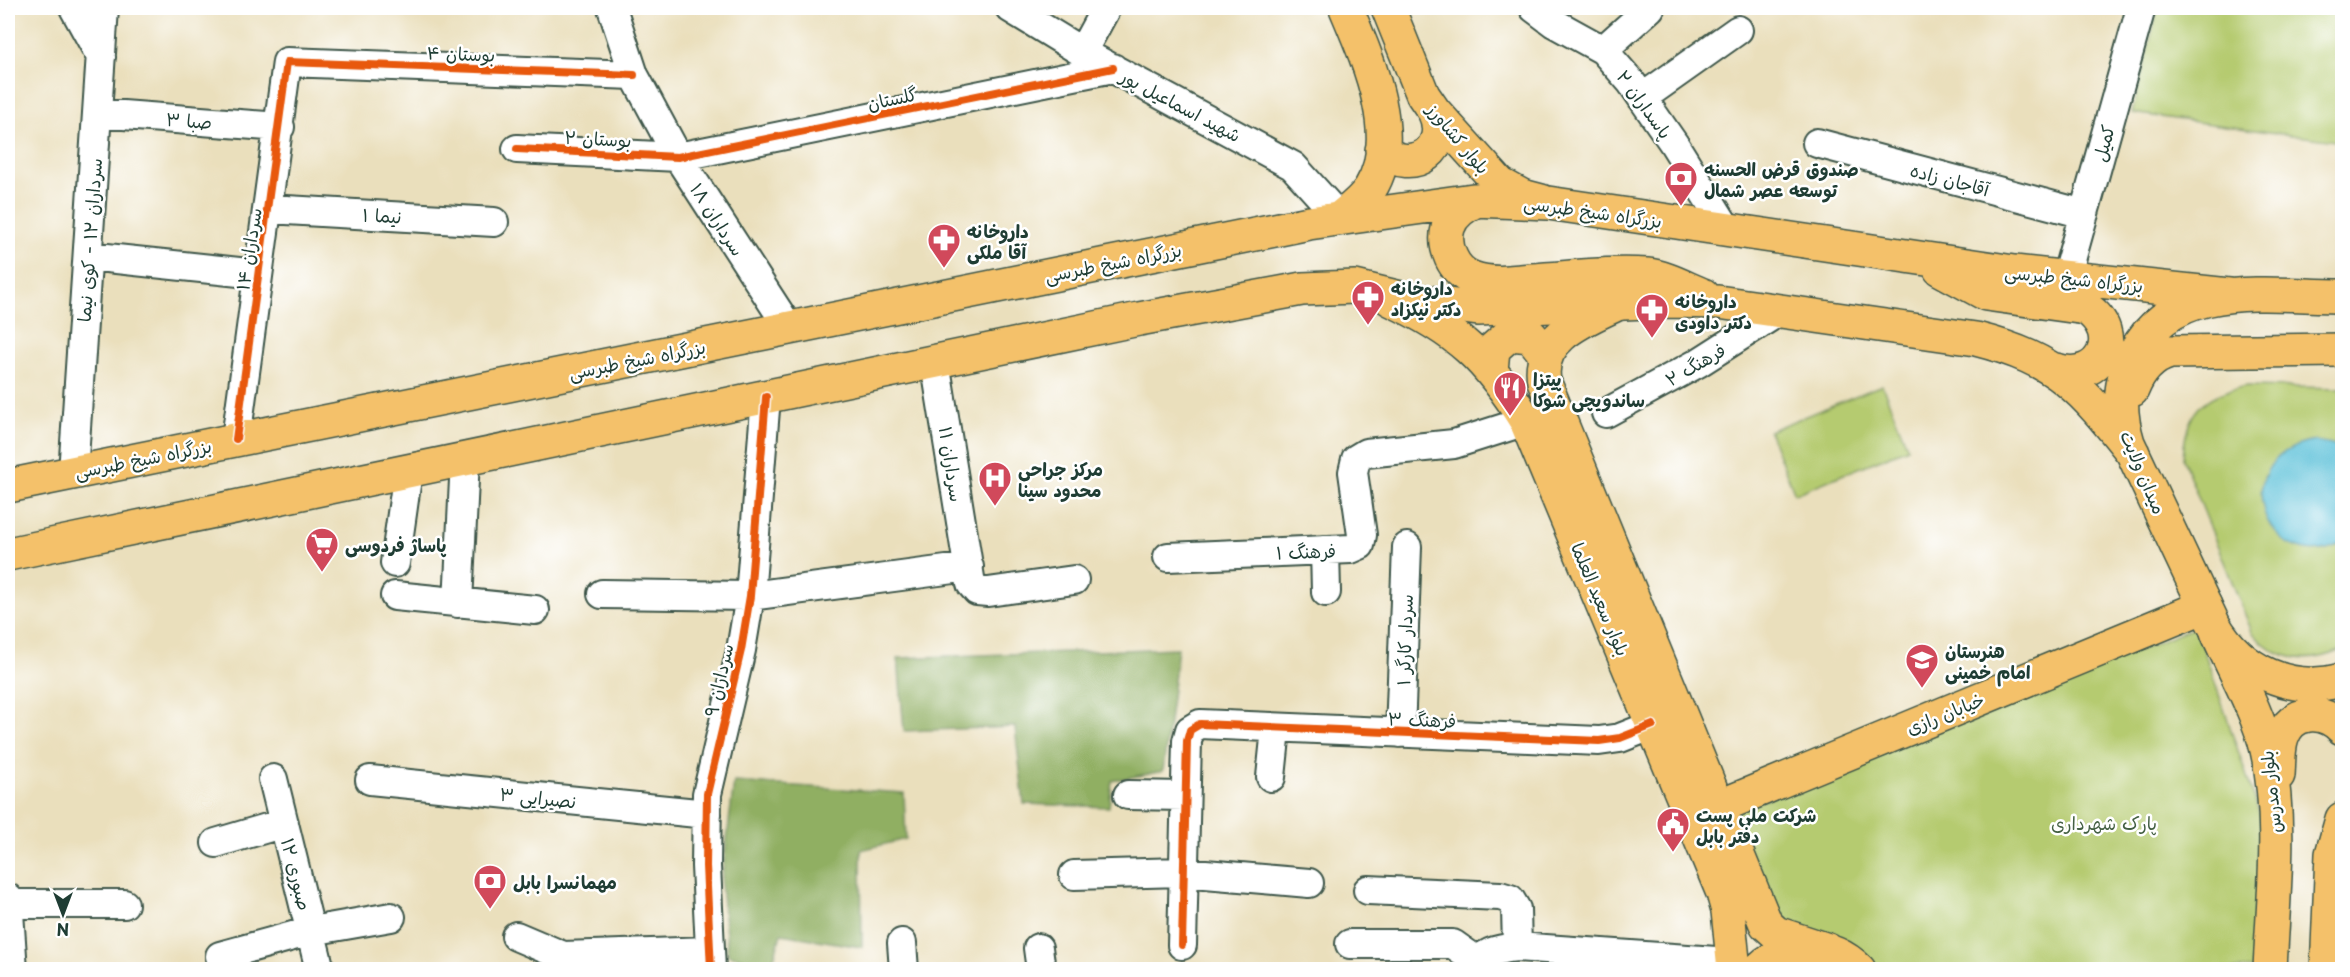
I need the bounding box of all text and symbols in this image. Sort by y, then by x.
street label: بوستان ۴ [426,38,496,68]
street label: شهید اسماعیل پور [1114,61,1246,148]
street label: پاسداران ۲ [1611,64,1679,144]
street label: گلستان [865,80,920,116]
street label: بلوار کشاورز [1420,95,1497,179]
street label: صبا ۳ [165,105,213,135]
street label: کمیل [2085,121,2121,165]
street label: بوستان ۲ [564,123,632,153]
place label: صندوق قرض الحسنه توسعه عصر شمال [1704,155,1859,203]
street label: آقاجان زاده [1908,156,1994,203]
street label: سرداران ۱۲ - کوی نیما [70,157,108,323]
bank icon: صندوق قرض الحسنه توسعه عصر شمال [1663,160,1699,207]
street label: سرداران ۱۸ [684,177,752,261]
street label: بزرگراه شیخ طبرسی [1522,188,1664,234]
street label: نیما ۱ [362,200,402,230]
street label: سرداران ۱۴ [228,206,268,292]
place label: داروخانه آقا ملکی [967,217,1029,265]
pharmacy icon: داروخانه آقا ملکی [926,222,962,269]
street label: بزرگراه شیخ طبرسی [1042,235,1184,289]
street label: بزرگراه شیخ طبرسی [2003,257,2145,299]
place label: داروخانه دکتر نیکزاد [1391,274,1461,322]
pharmacy icon: داروخانه دکتر نیکزاد [1350,279,1386,326]
place label: داروخانه دکتر داودی [1675,287,1752,335]
pharmacy icon: داروخانه دکتر داودی [1634,292,1670,339]
street label: بزرگراه شیخ طبرسی [566,332,708,386]
street label: فرهنگ ۲ [1660,336,1730,392]
place label: پیتزا ساندویچی شوکا [1533,365,1645,413]
restaurant icon: پیتزا ساندویچی شوکا [1492,370,1528,417]
street label: سرداران ۱۱ [933,424,971,504]
street label: میدان ولایت [2114,426,2174,518]
street label: بزرگراه شیخ طبرسی [72,431,214,485]
place label: مرکز جراحی محدود سینا [1018,455,1103,503]
hospital icon: مرکز جراحی محدود سینا [977,460,1013,507]
supermarket icon: پاساژ فردوسی [304,526,340,573]
place label: پاساژ فردوسی [345,531,447,558]
street label: فرهنگ ۱ [1275,536,1337,566]
street label: بلوار سعید العلما [1565,538,1637,660]
street label: سردار کارگر ۱ [1389,594,1419,686]
place label: هنرستان امام خمینی [1945,637,2031,687]
street label: سرداران ۹ [696,641,740,719]
school or university icon: هنرستان امام خمینی [1904,642,1940,689]
street label: خیابان رازی [1902,685,1988,741]
street label: فرهنگ ۳ [1387,704,1457,734]
street label: بلوار مدرس [2252,749,2288,835]
street label: نصیرایی ۳ [498,780,578,814]
place label: شرکت ملی پست دفتر بابل [1696,801,1816,849]
public building icon: شرکت ملی پست دفتر بابل [1655,806,1691,853]
park label: پارک شهرداری [2051,809,2157,836]
street label: صبوری ۱۲ [275,835,319,913]
bank icon: مهمانسرا بابل [472,863,508,910]
place label: مهمانسرا بابل [513,868,617,895]
north arrow [33,884,93,944]
text: N [57,918,69,942]

